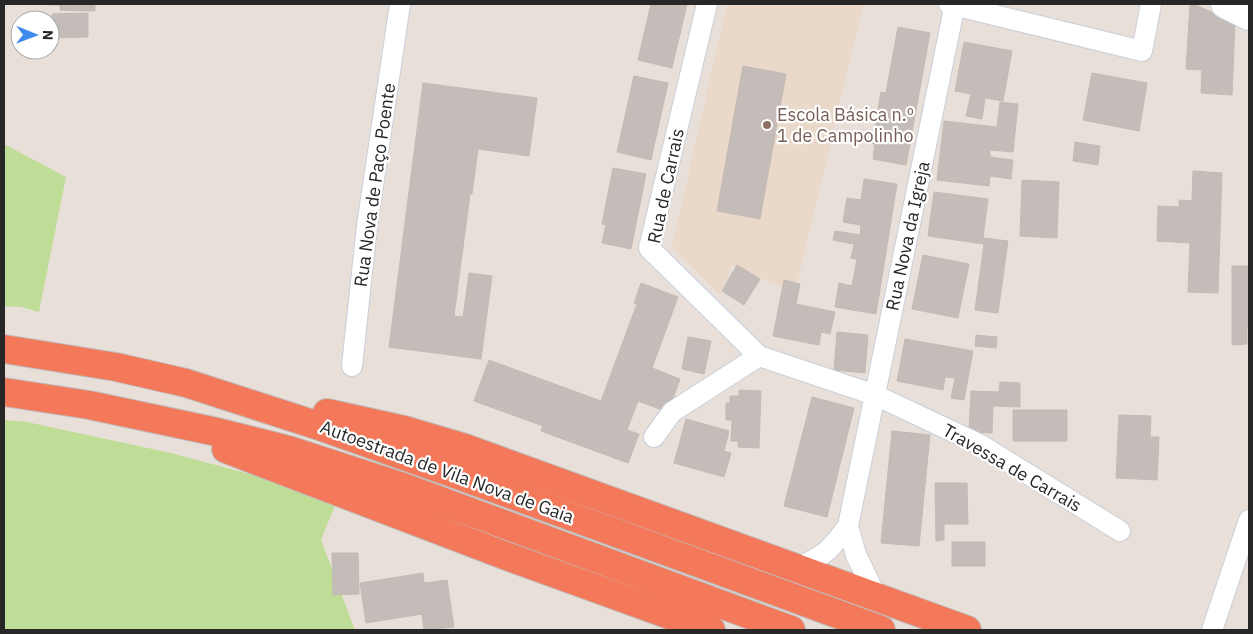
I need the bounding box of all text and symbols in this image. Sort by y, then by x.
north arrow [10,10,60,60]
text: N [39,30,57,40]
street label: Rua Nova de Paço Poente [349,81,400,288]
place label: Escola Básica n.º 1 de Campolinho [777,103,914,147]
marker: Escola Básica n.º 1 de Campolinho [761,119,773,131]
street label: Rua de Carrais [642,126,689,246]
street label: Rua Nova da Igreja [880,159,935,313]
street label: Autoestrada de Vila Nova de Gaia [317,415,577,528]
street label: Travessa de Carrais [939,418,1086,517]

